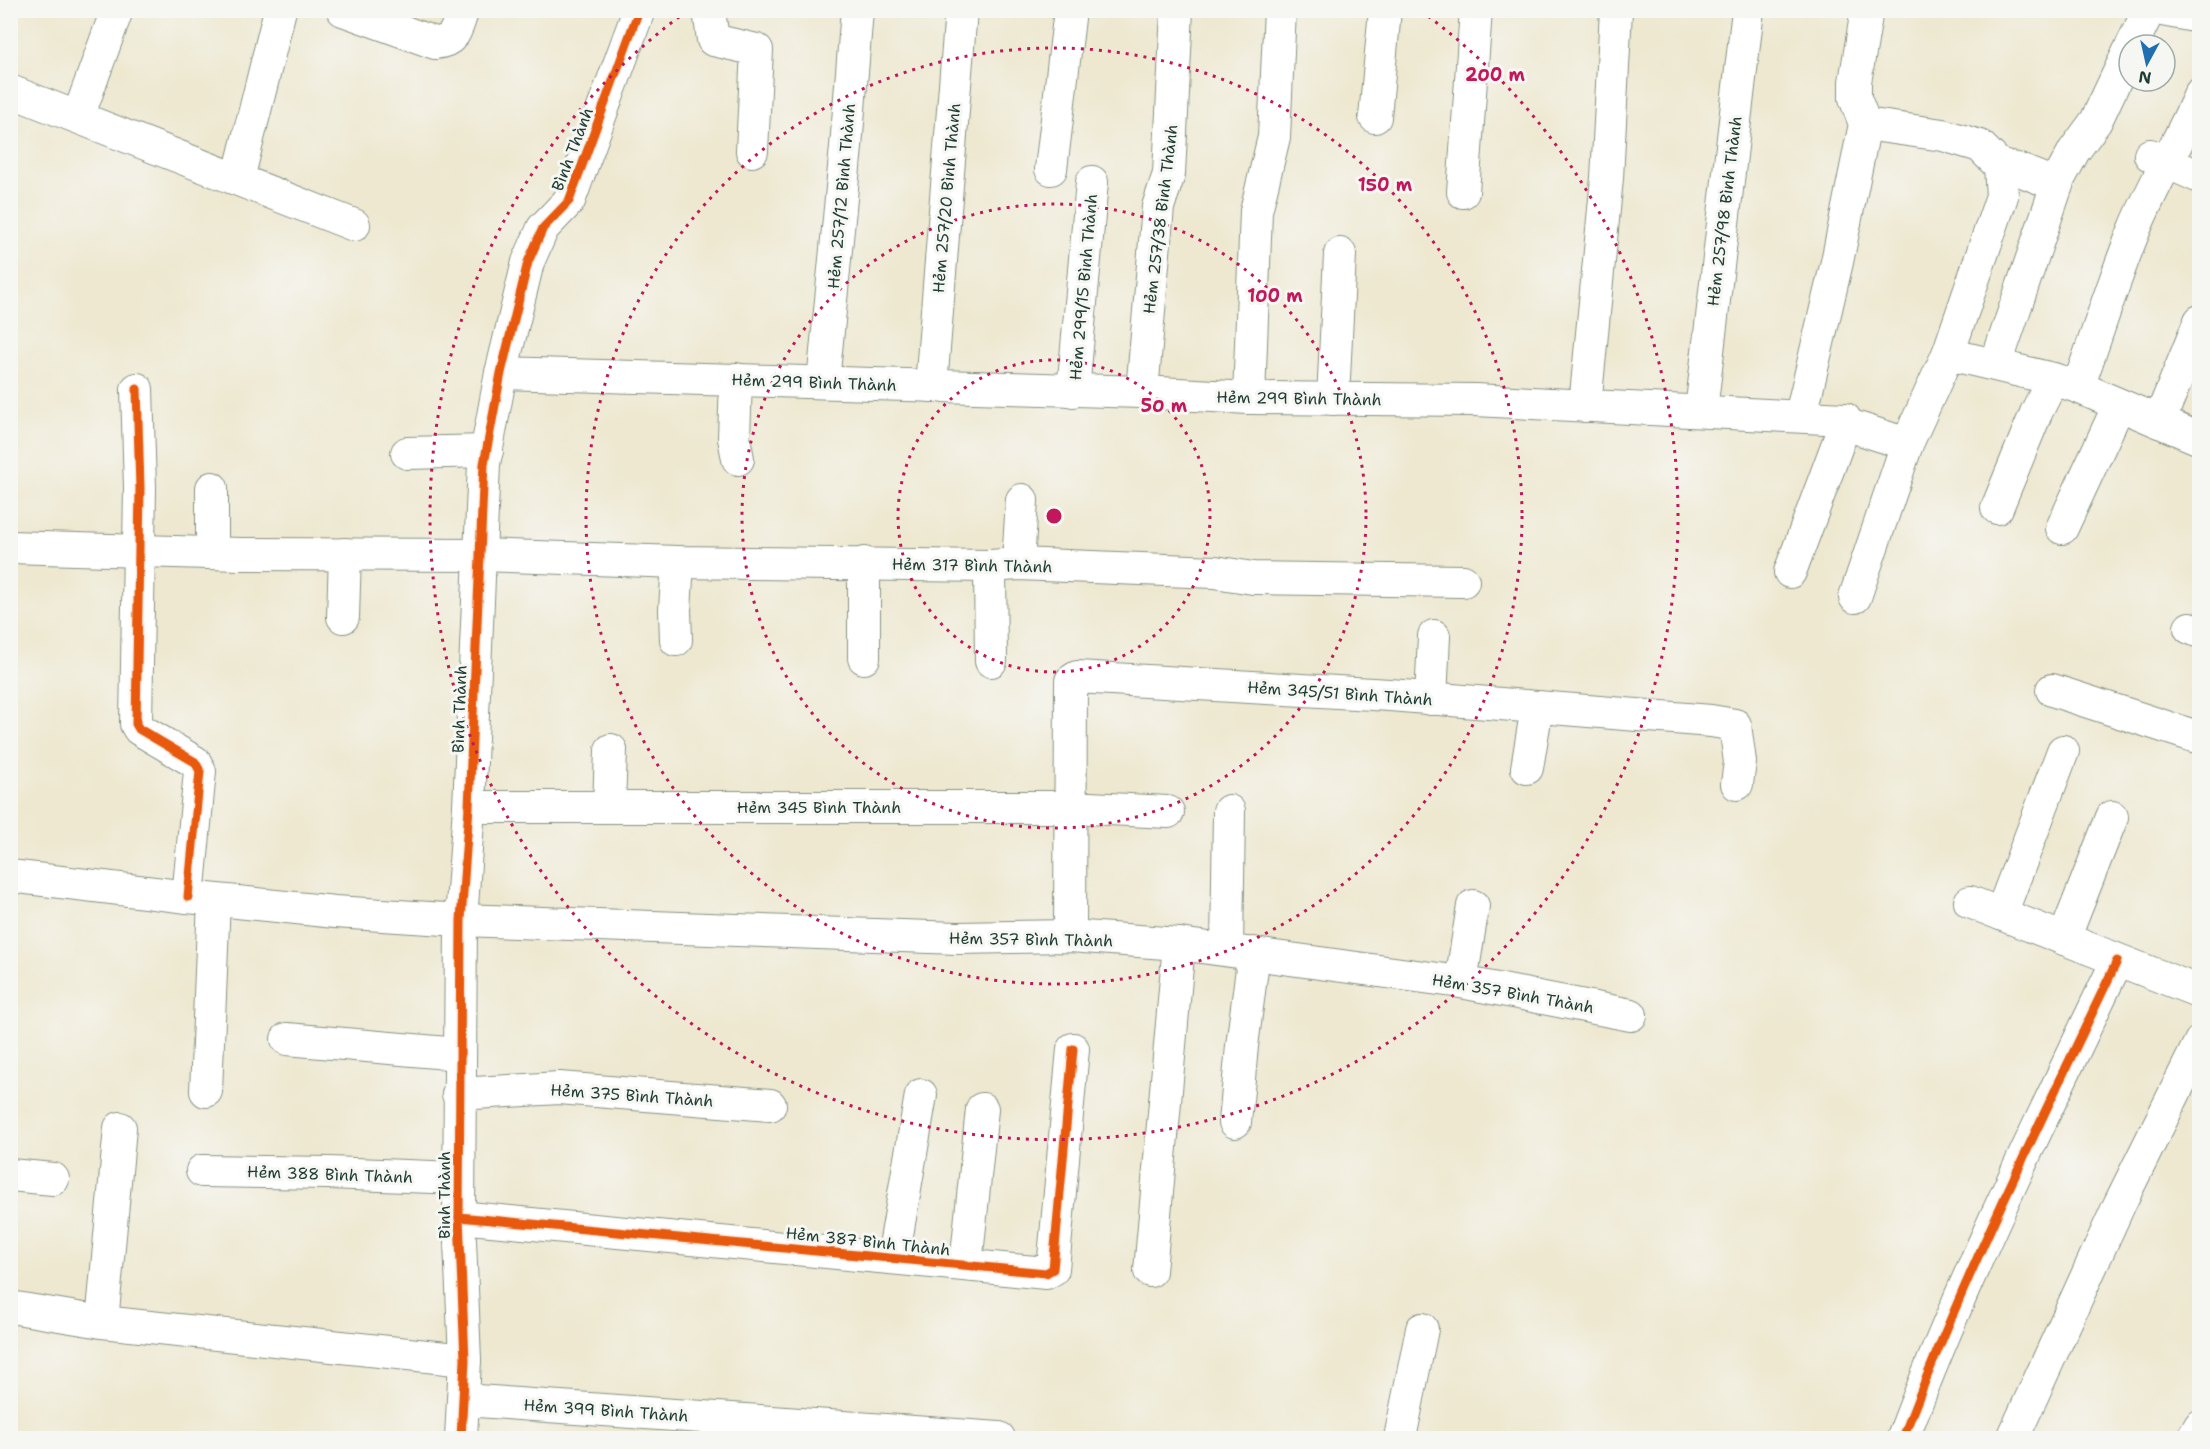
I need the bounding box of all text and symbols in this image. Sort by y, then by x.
north arrow [2117,33,2177,93]
text: 200 m [1465,63,1526,87]
text: N [2137,66,2153,89]
street label: Hẻm 257/12 Bình Thành [823,102,860,290]
street label: Hẻm 257/20 Bình Thành [928,102,965,294]
street label: Bình Thành [547,104,598,194]
street label: Hẻm 257/98 Bình Thành [1702,115,1747,307]
street label: Hẻm 257/38 Bình Thành [1138,123,1183,315]
text: 150 m [1358,173,1413,197]
street label: Hẻm 299/15 Bình Thành [1065,193,1102,381]
text: 100 m [1247,284,1303,308]
street label: Hẻm 299 Bình Thành [731,369,897,396]
street label: Hẻm 299 Bình Thành [1216,387,1382,410]
text: 50 m [1141,394,1188,418]
centre of rings [1044,506,1064,526]
street label: Hẻm 317 Bình Thành [892,554,1052,577]
street label: Bình Thành [447,665,472,753]
street label: Hẻm 345/51 Bình Thành [1247,677,1433,710]
street label: Hẻm 345 Bình Thành [737,797,901,818]
street label: Hẻm 357 Bình Thành [949,928,1113,951]
street label: Hẻm 357 Bình Thành [1430,969,1596,1018]
street label: Hẻm 375 Bình Thành [550,1079,714,1112]
street label: Bình Thành [434,1151,455,1239]
street label: Hẻm 388 Bình Thành [247,1161,413,1188]
street label: Hẻm 387 Bình Thành [785,1222,951,1261]
street label: Hẻm 399 Bình Thành [523,1394,689,1427]

